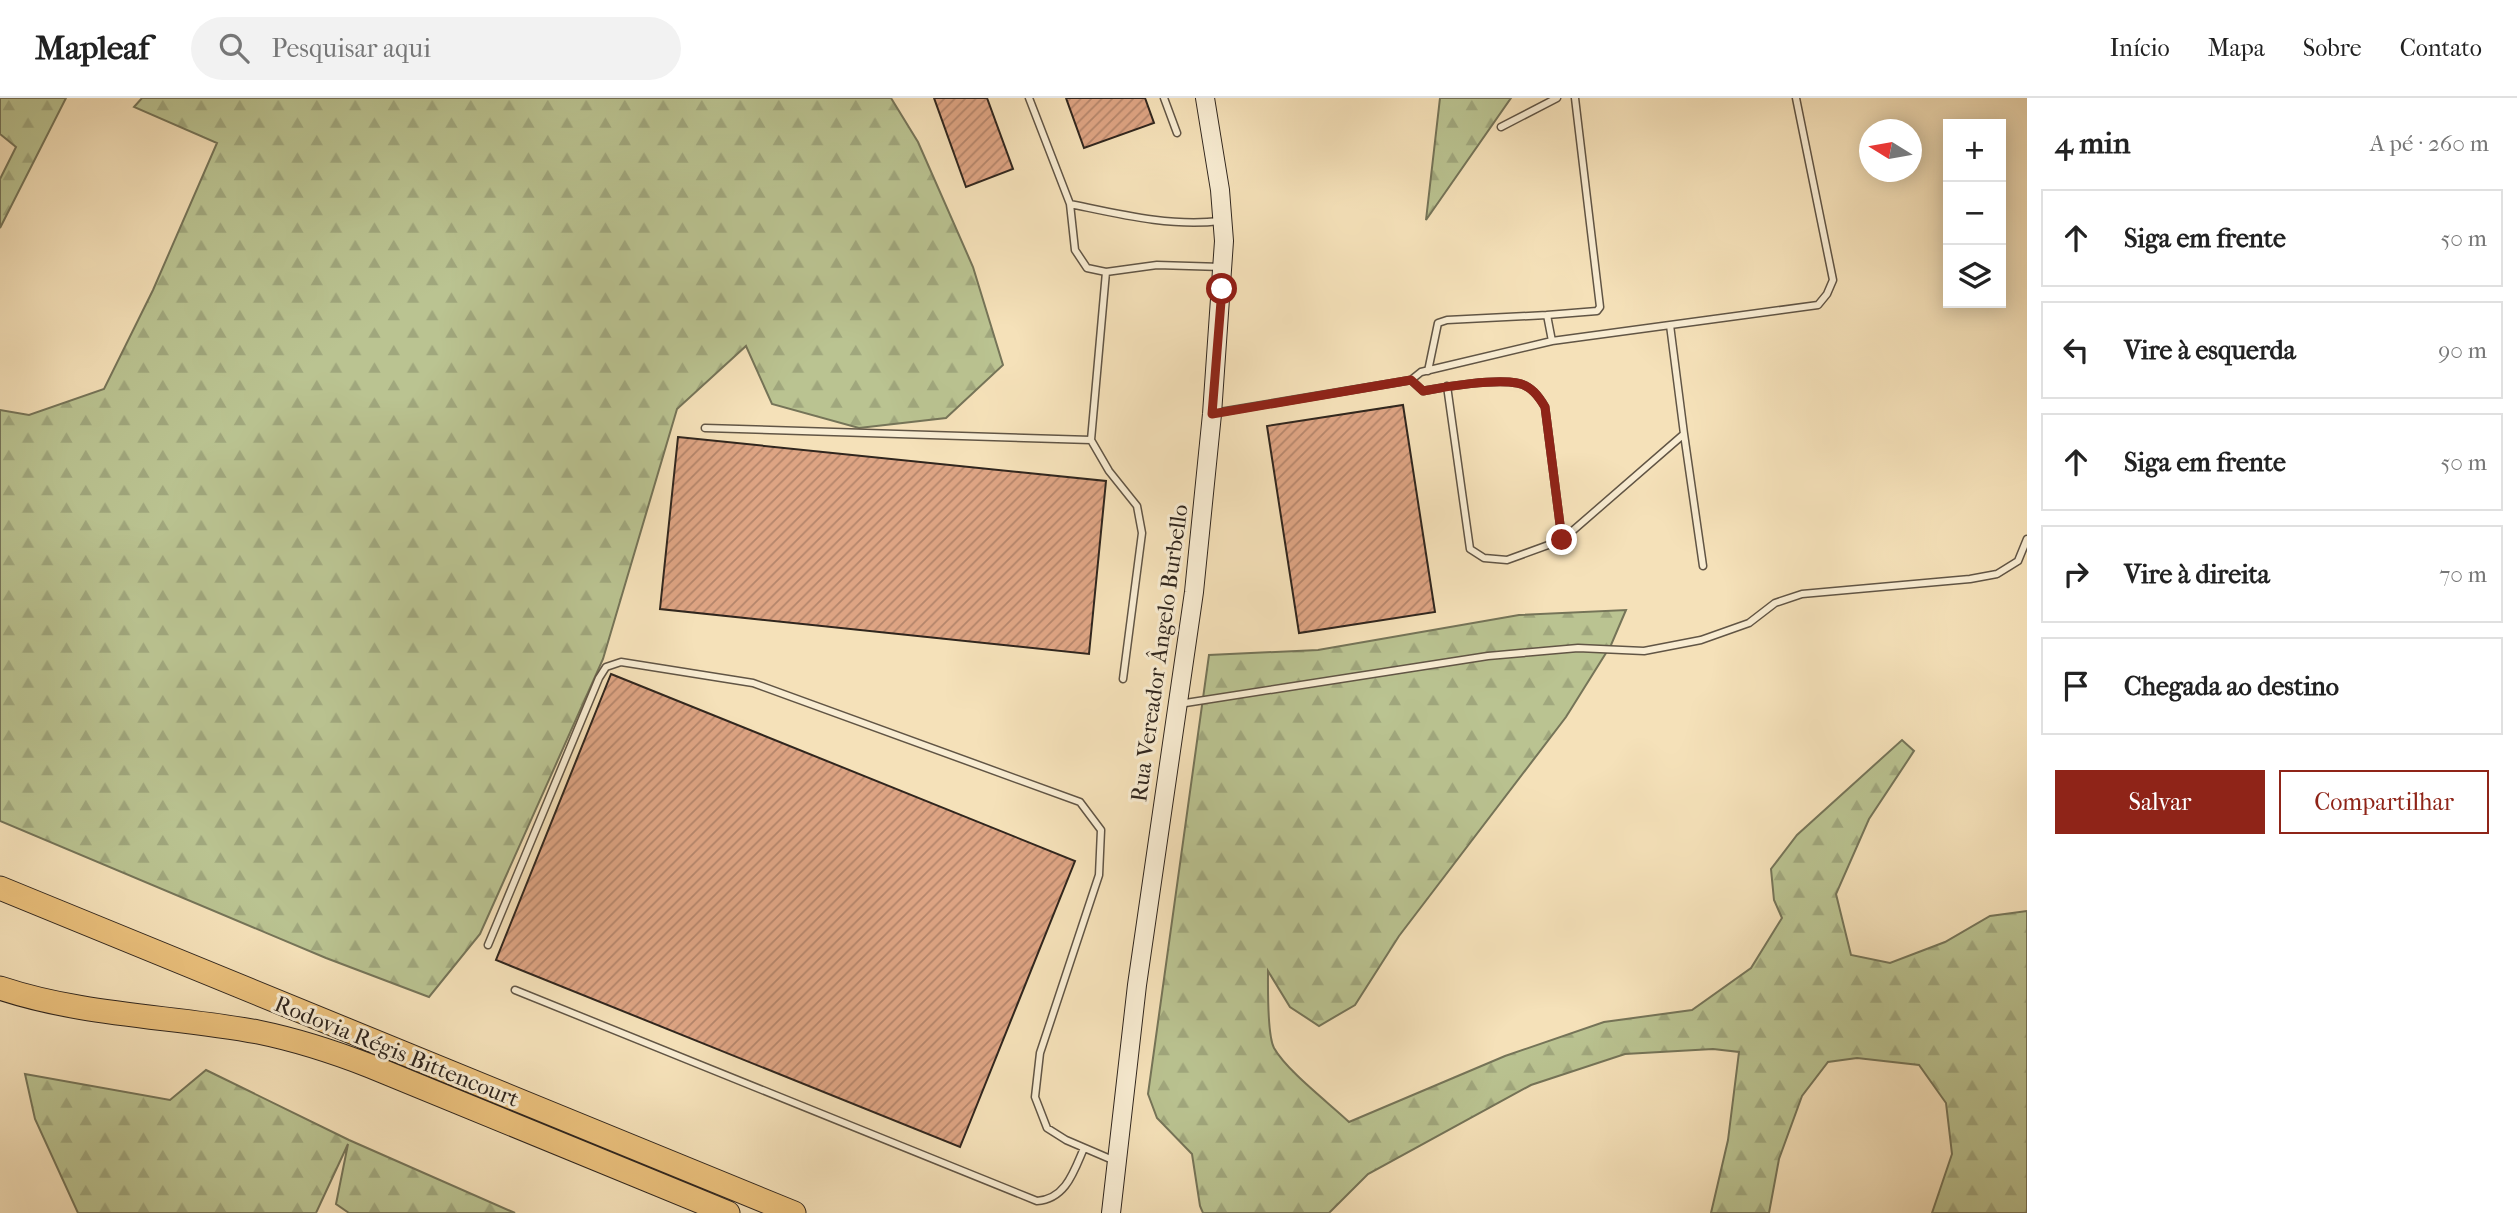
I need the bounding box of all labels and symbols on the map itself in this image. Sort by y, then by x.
north arrow [1859,119,1922,182]
route start [1206,273,1237,304]
street label: Rua Vereador Ângelo Burbello [1125,503,1194,804]
route end [1546,524,1577,555]
street label: Rodovia Régis Bittencourt [271,990,523,1113]

